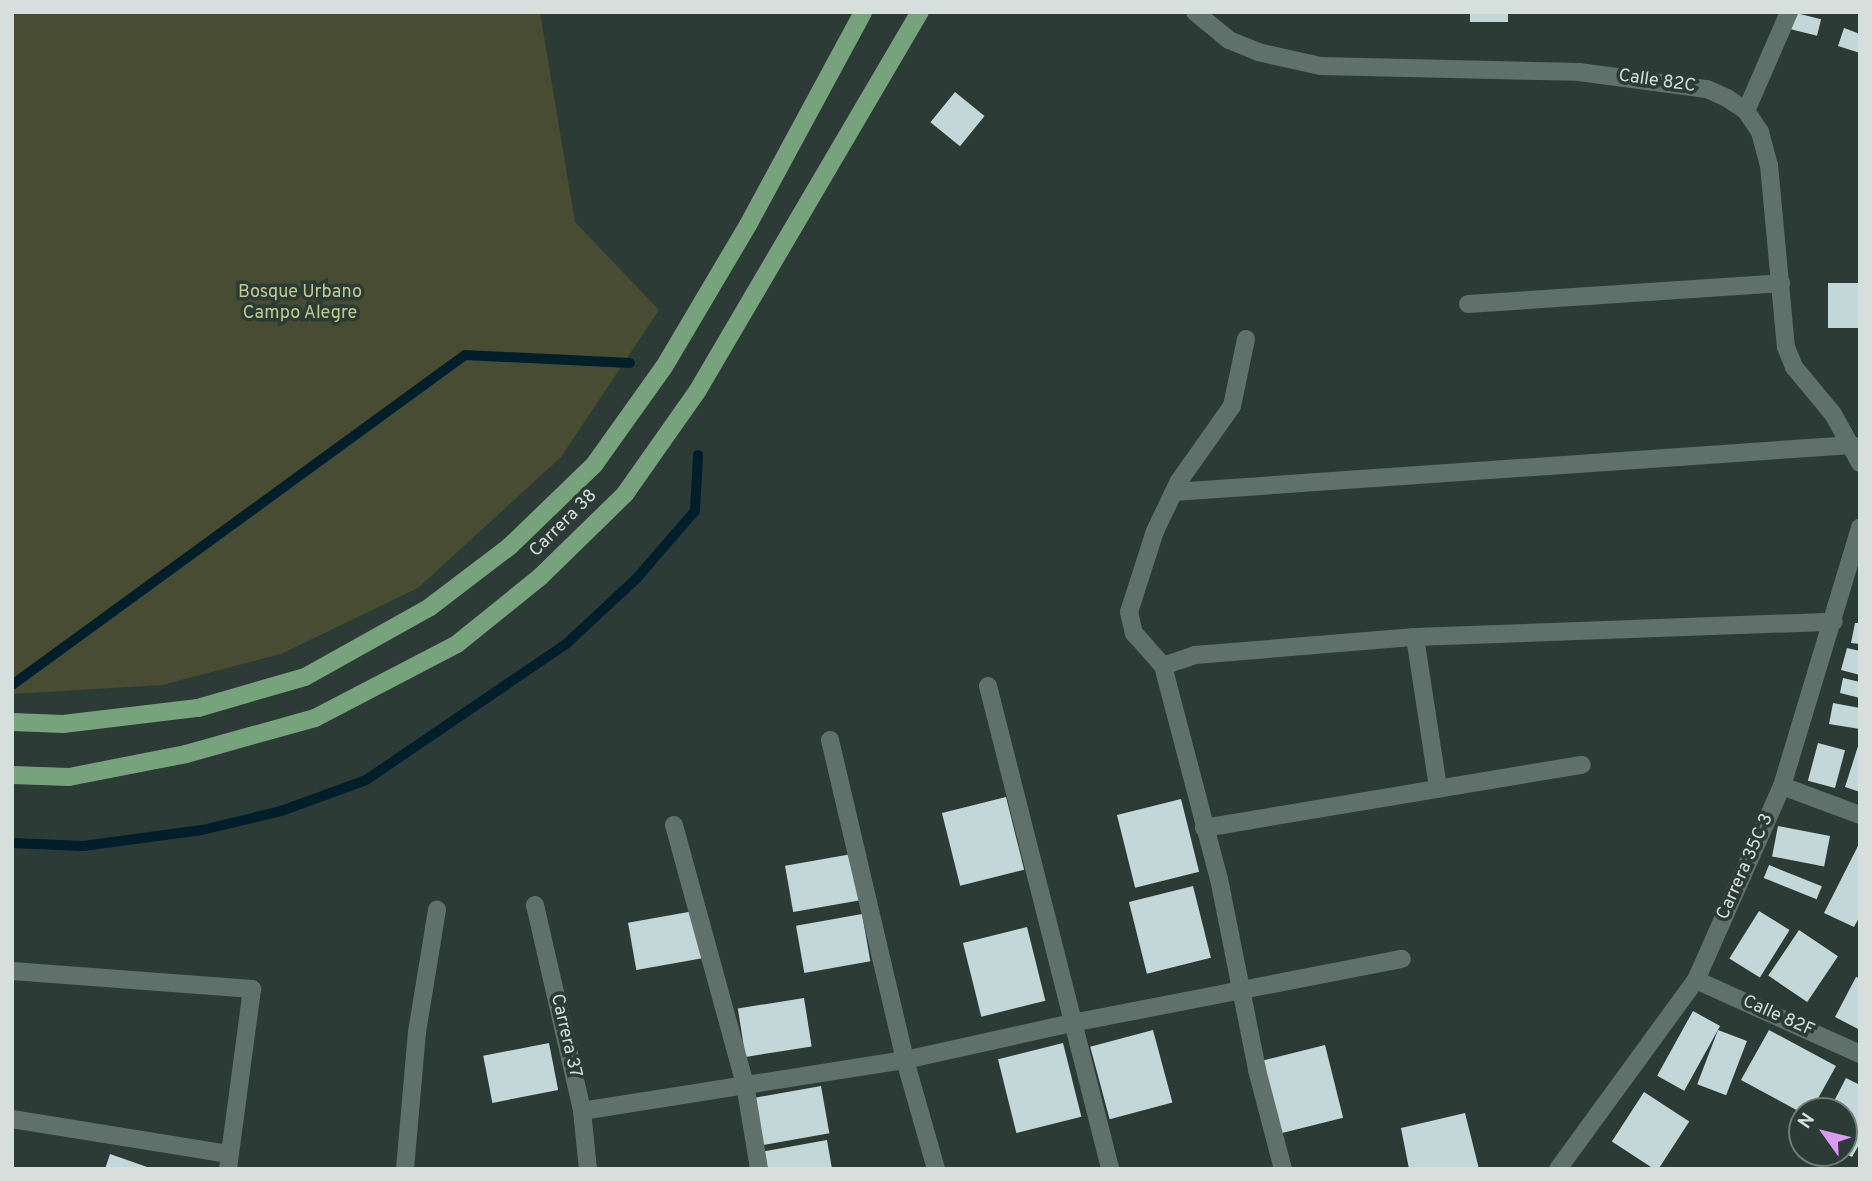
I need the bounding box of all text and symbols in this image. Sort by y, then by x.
street label: Calle 82C [1617,66,1697,98]
park label: Bosque Urbano Campo Alegre [238,283,362,326]
street label: Carrera 38 [526,486,602,562]
street label: Carrera 35C 3 [1713,811,1779,923]
street label: Carrera 37 [545,992,585,1080]
street label: Calle 82F [1739,992,1817,1042]
north arrow [1788,1097,1858,1167]
text: N [1793,1109,1821,1134]

